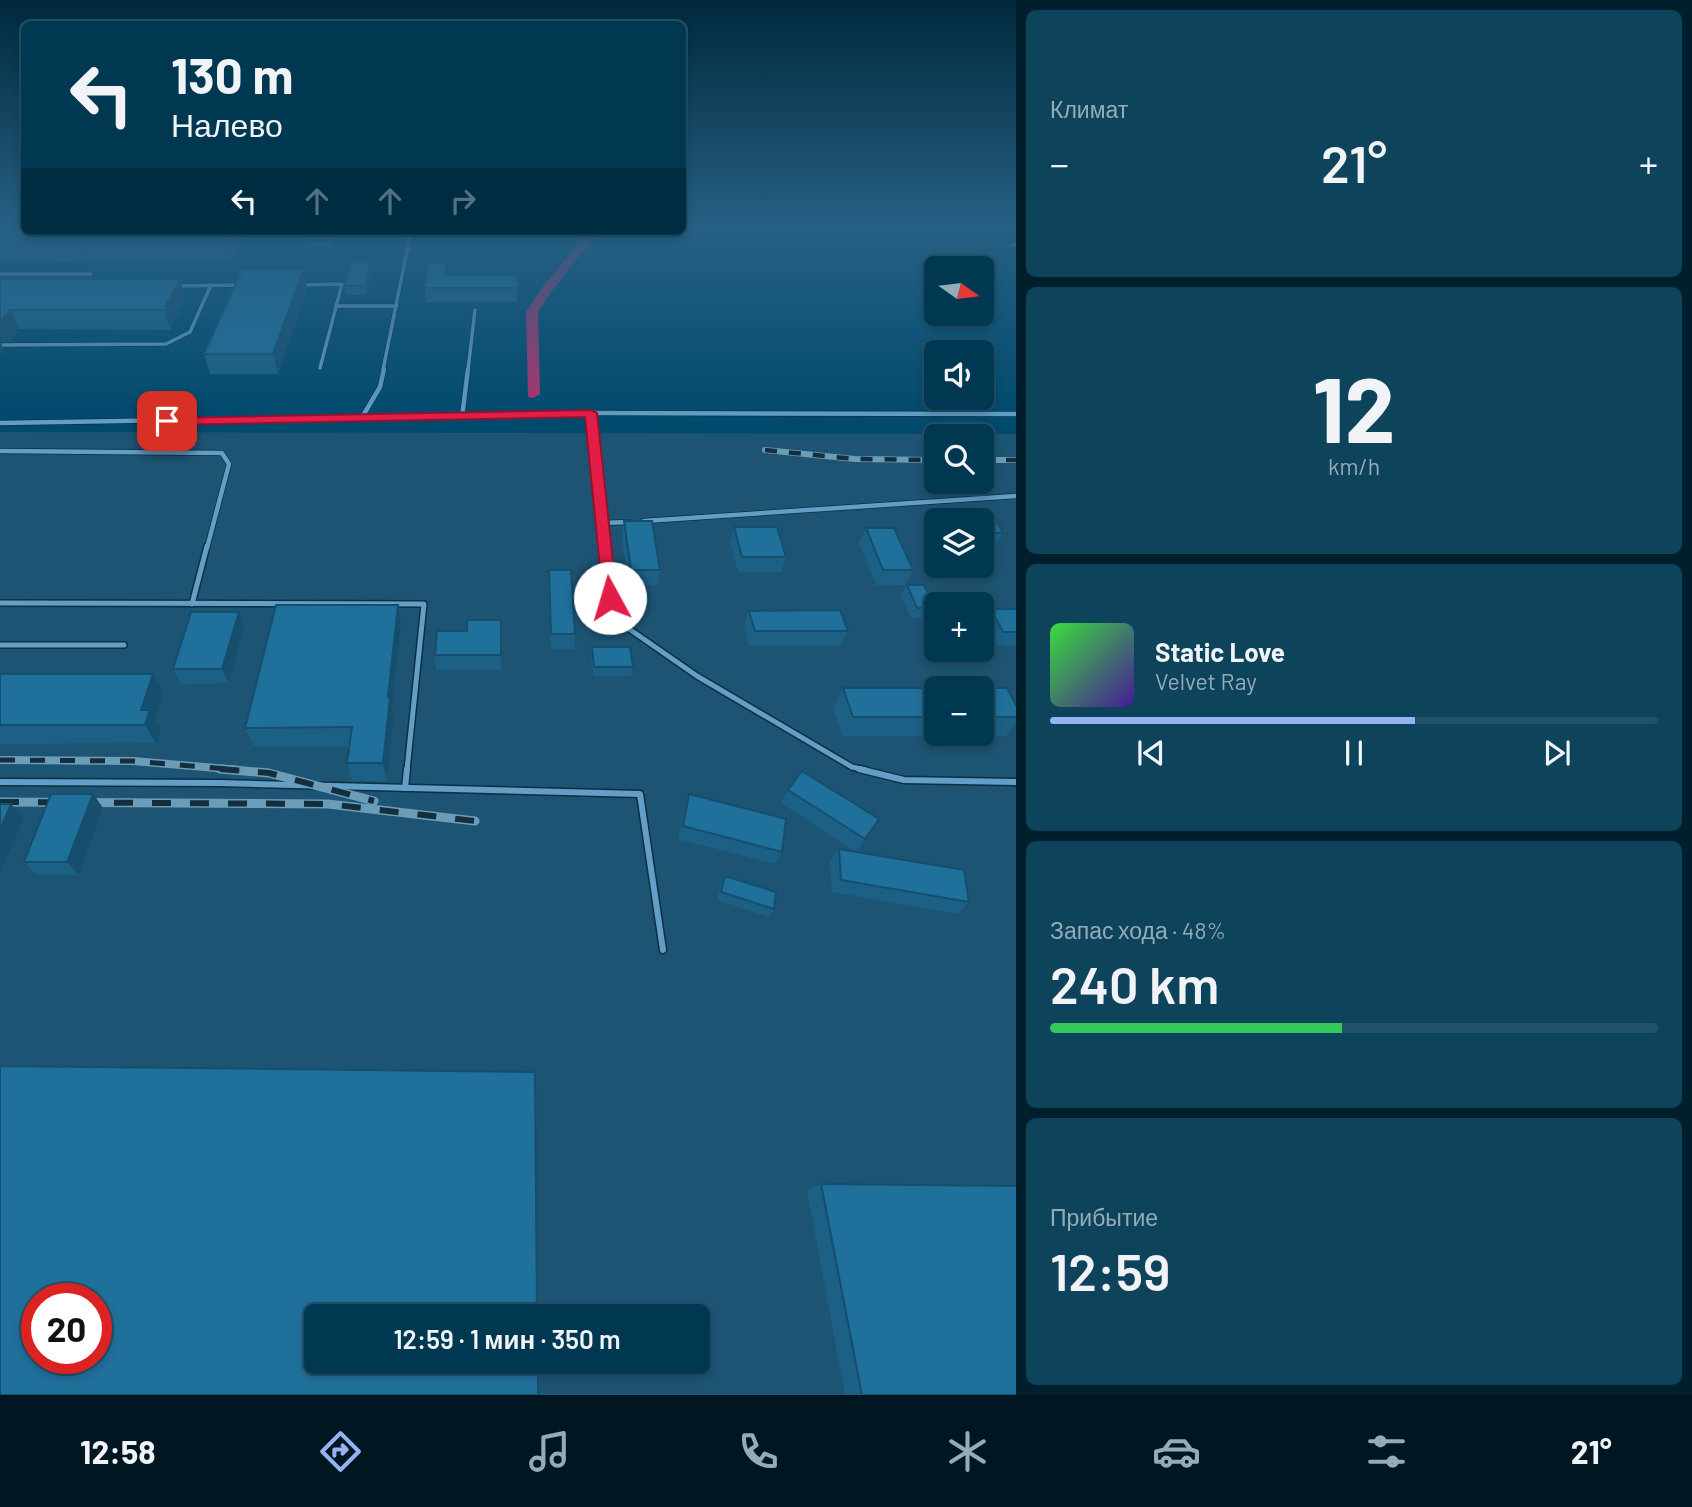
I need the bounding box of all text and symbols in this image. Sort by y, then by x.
text: 130 m [171,45,293,104]
icon: left [56,49,147,140]
text: Климат [1050,95,1128,123]
text: Налево [171,105,283,143]
text: 21° [1321,131,1387,193]
text: − [1050,140,1069,186]
text: + [1639,140,1658,186]
icon: left [225,182,263,220]
icon: ahead [298,182,336,220]
icon: ahead [371,182,409,220]
icon: right [444,182,482,220]
north arrow [924,256,994,326]
map controls [924,256,994,746]
button: sound [924,340,994,410]
text: 12 [1312,352,1396,461]
pin [137,391,197,451]
icon: arrive [148,402,186,440]
button: search [924,424,994,494]
text: km/h [1328,452,1380,480]
button: layers [924,508,994,578]
position arrow [573,561,647,635]
button: + [924,592,994,662]
text: Static Love [1155,636,1285,667]
text: Velvet Ray [1155,667,1257,695]
button: − [924,676,994,746]
icon: previous [1132,734,1170,772]
icon: pause [1335,734,1373,772]
icon: next [1538,734,1576,772]
text: Запас хода · 48% [1050,916,1226,944]
text: 240 km [1050,952,1219,1014]
text: Прибытие [1050,1203,1158,1231]
text: 12:59 [1050,1239,1170,1301]
speed limit sign: 20 [21,1283,112,1374]
text: 12:59 · 1 мин · 350 m [393,1323,621,1354]
icon: directions [316,1427,365,1476]
icon: music [525,1427,574,1476]
icon: phone [734,1427,783,1476]
icon: climate [943,1427,992,1476]
icon: car [1152,1427,1201,1476]
icon: filters [1362,1427,1411,1476]
text: 12:58 [80,1432,156,1470]
text: 21° [1571,1432,1612,1470]

